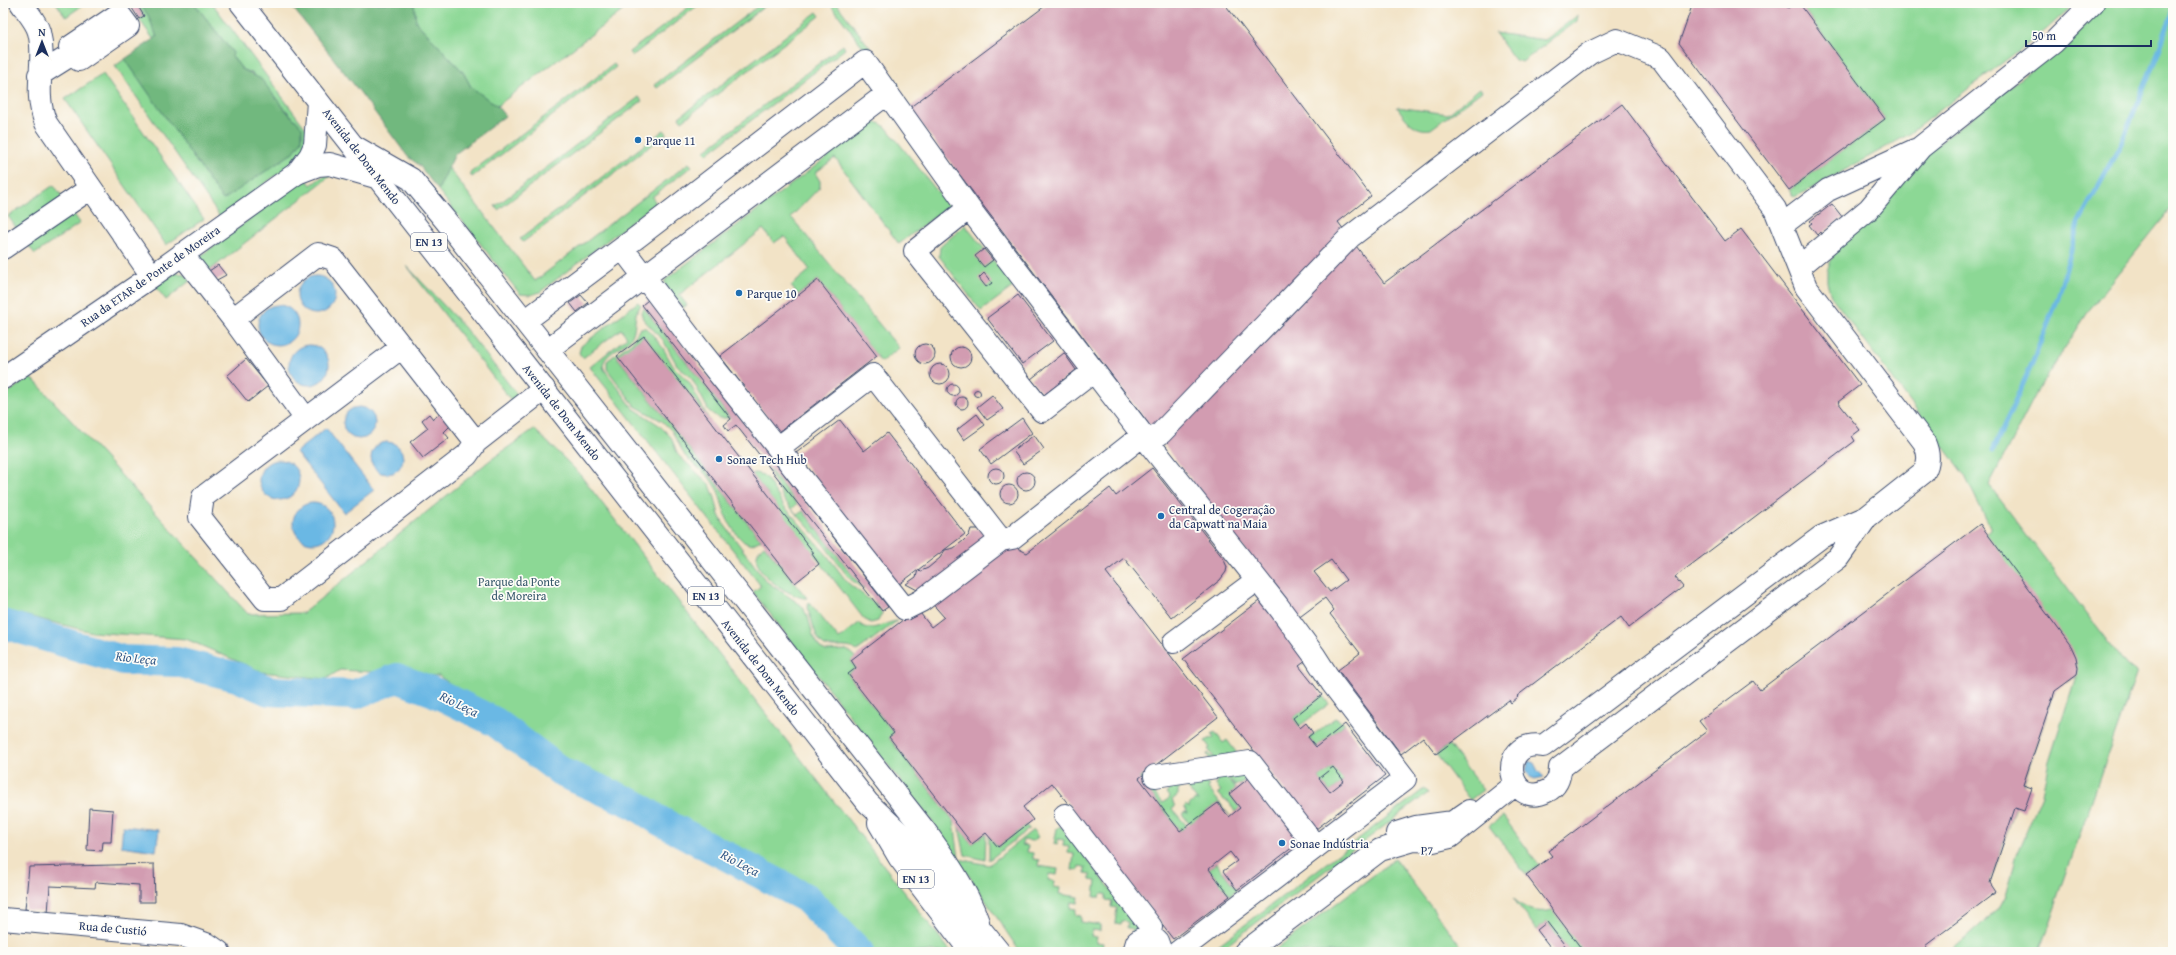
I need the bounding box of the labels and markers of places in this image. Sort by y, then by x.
place label: Parque 11 [646,132,696,149]
marker: Parque 11 [633,135,643,145]
place label: Parque 10 [747,285,797,302]
marker: Parque 10 [734,288,744,298]
place label: Sonae Tech Hub [727,451,807,468]
marker: Sonae Tech Hub [714,454,724,464]
place label: Central de Cogeração da Capwatt na Maia [1169,501,1275,532]
marker: Central de Cogeração da Capwatt na Maia [1156,511,1166,521]
place label: Sonae Indústria [1290,835,1369,852]
marker: Sonae Indústria [1277,838,1287,848]

